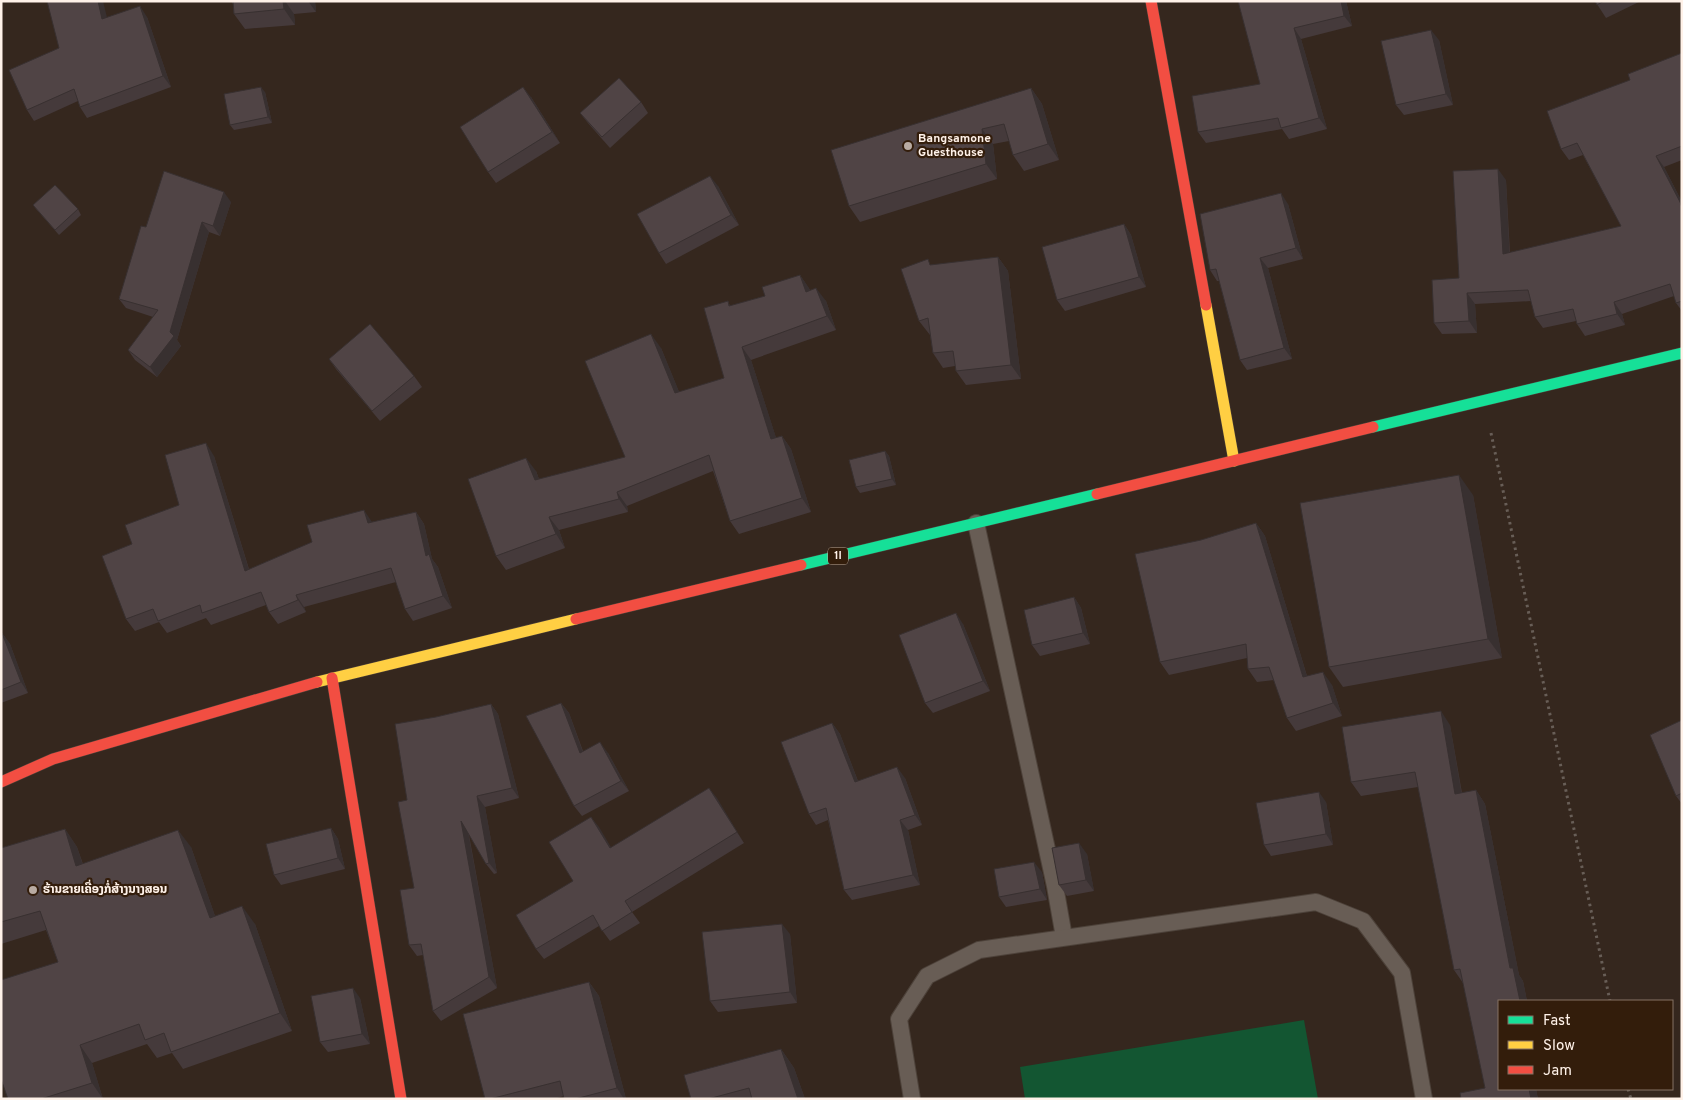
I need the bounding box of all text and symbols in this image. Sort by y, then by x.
place label: Bangsamone Guesthouse [918,131,991,161]
marker: Bangsamone Guesthouse [902,140,914,152]
road number: 1I [828,548,848,564]
place label: ຮ້ານຂາຍເຄື່ອງກໍ່ສ້າງນາງສອນ [43,879,167,898]
marker: ຮ້ານຂາຍເຄື່ອງກໍ່ສ້າງນາງສອນ [27,884,39,896]
legend [1498,1000,1673,1090]
text: Fast [1543,1012,1571,1031]
text: Slow [1543,1037,1575,1056]
text: Jam [1543,1062,1572,1081]

